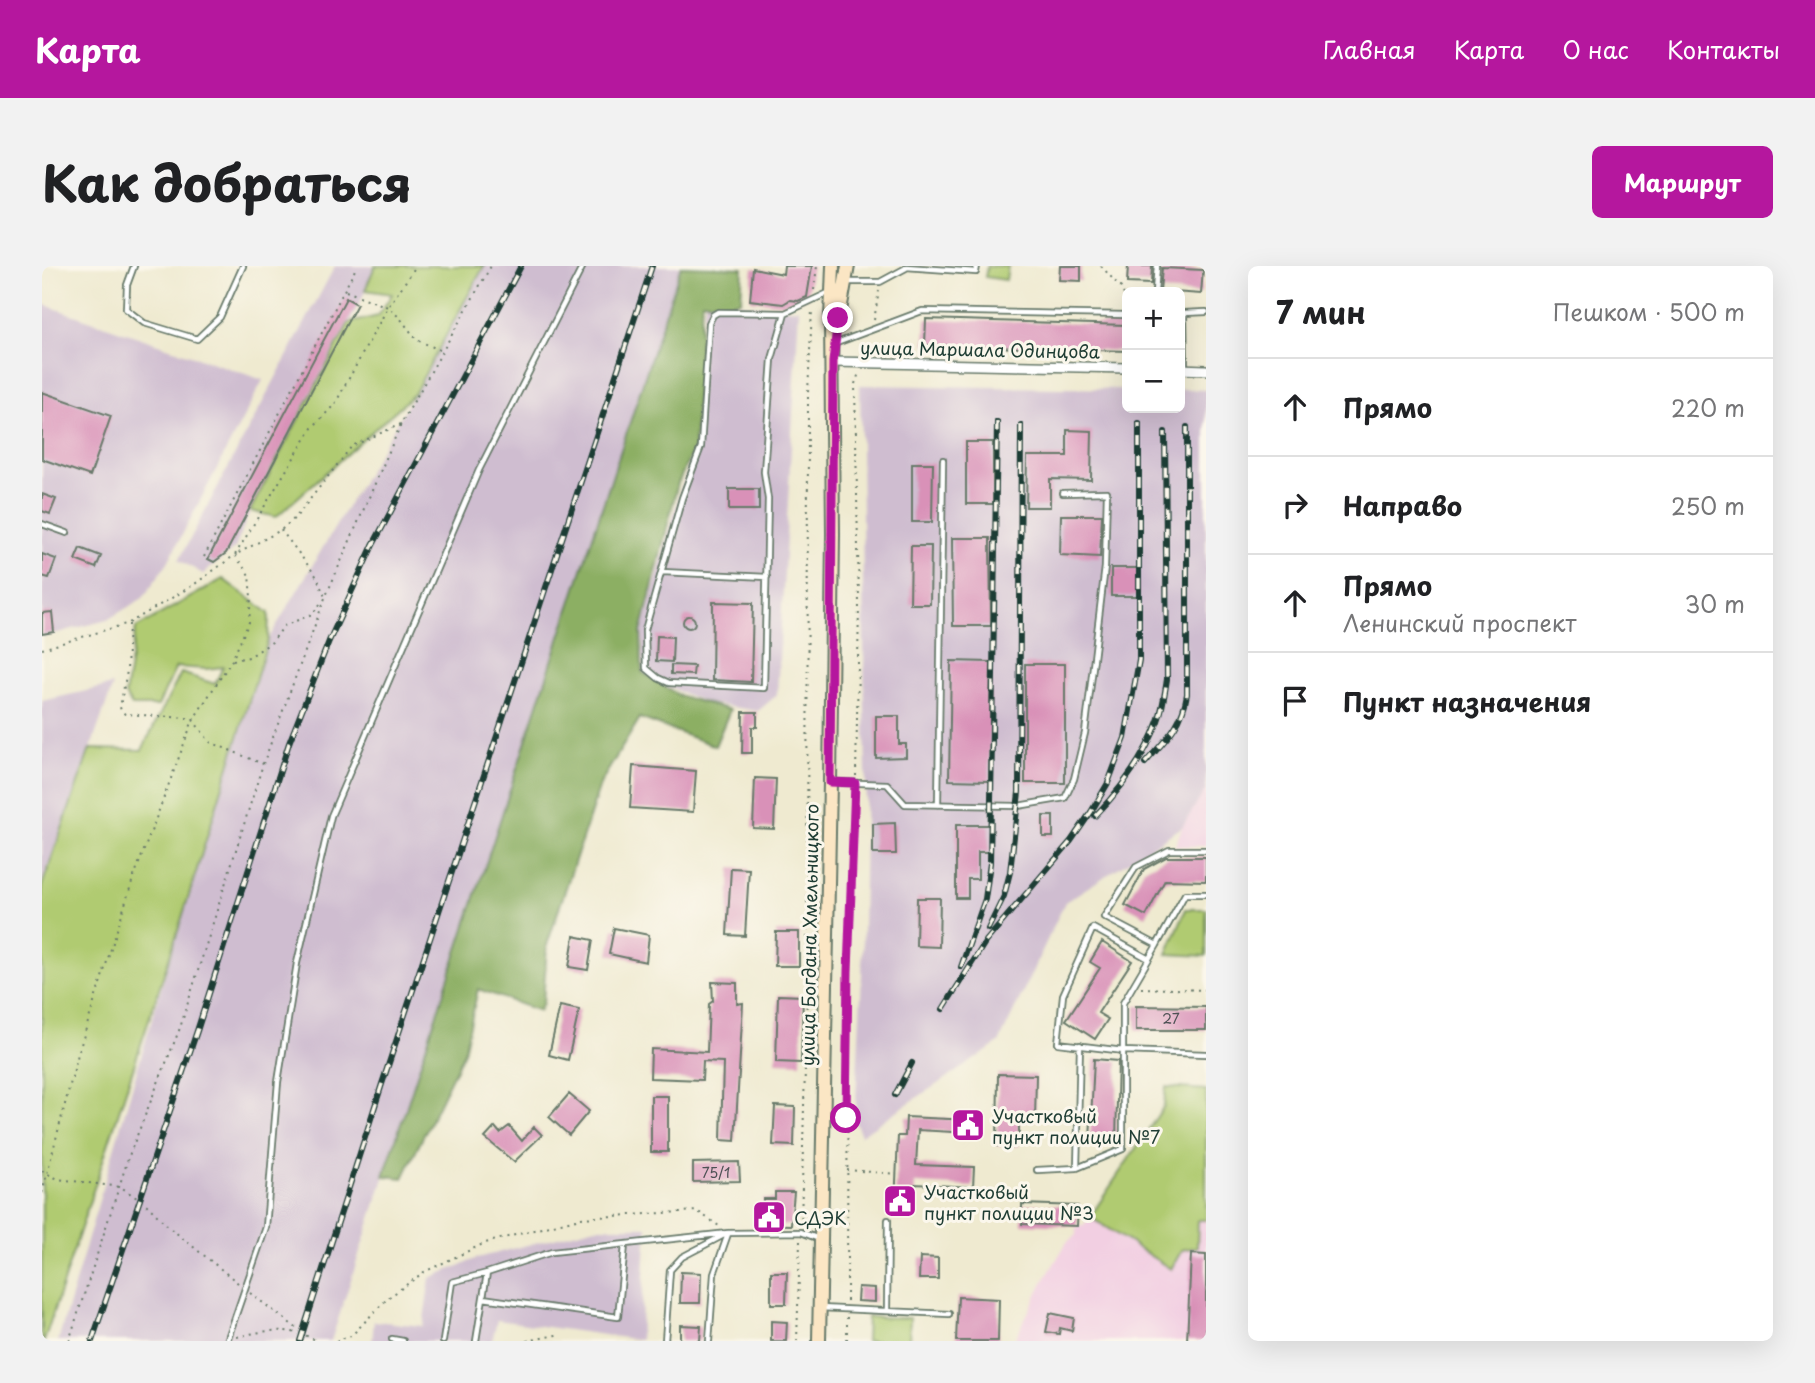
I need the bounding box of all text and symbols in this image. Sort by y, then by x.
text: Карта [35,24,141,74]
text: Главная [1323,31,1416,67]
text: Карта [1454,31,1524,67]
text: О нас [1562,31,1629,67]
text: Контакты [1667,31,1780,67]
text: Как добраться [42,145,412,219]
button: Маршрут [1592,146,1773,218]
map controls [1122,287,1185,413]
button: + [1122,287,1185,350]
text: 7 мин [1276,289,1366,334]
text: Пешком · 500 m [1553,294,1745,329]
route end [822,302,853,333]
street label: улица Маршала Одинцова [860,333,1101,365]
button: − [1122,350,1185,413]
icon: ahead [1276,388,1314,426]
text: Прямо [1343,388,1432,427]
text: 220 m [1671,390,1745,425]
icon: right [1276,486,1314,524]
text: Направо [1343,486,1462,525]
text: 250 m [1671,488,1745,523]
text: Прямо [1343,566,1432,605]
icon: ahead [1276,584,1314,622]
text: 30 m [1684,586,1745,621]
text: Ленинский проспект [1343,605,1576,640]
icon: arrive [1276,682,1314,720]
text: Пункт назначения [1343,682,1591,721]
street label: улица Богдана Хмельницкого [793,804,825,1066]
house number: 27 [1162,1008,1180,1029]
route start [830,1102,861,1133]
place label: Участковый пункт полиции №7 [992,1102,1160,1150]
public building icon: Участковый пункт полиции №7 [949,1106,987,1144]
house number: 75/1 [702,1162,730,1183]
place label: Участковый пункт полиции №3 [924,1178,1094,1226]
public building icon: Участковый пункт полиции №3 [881,1182,919,1220]
public building icon: СДЭК [750,1198,788,1236]
place label: СДЭК [794,1204,847,1231]

